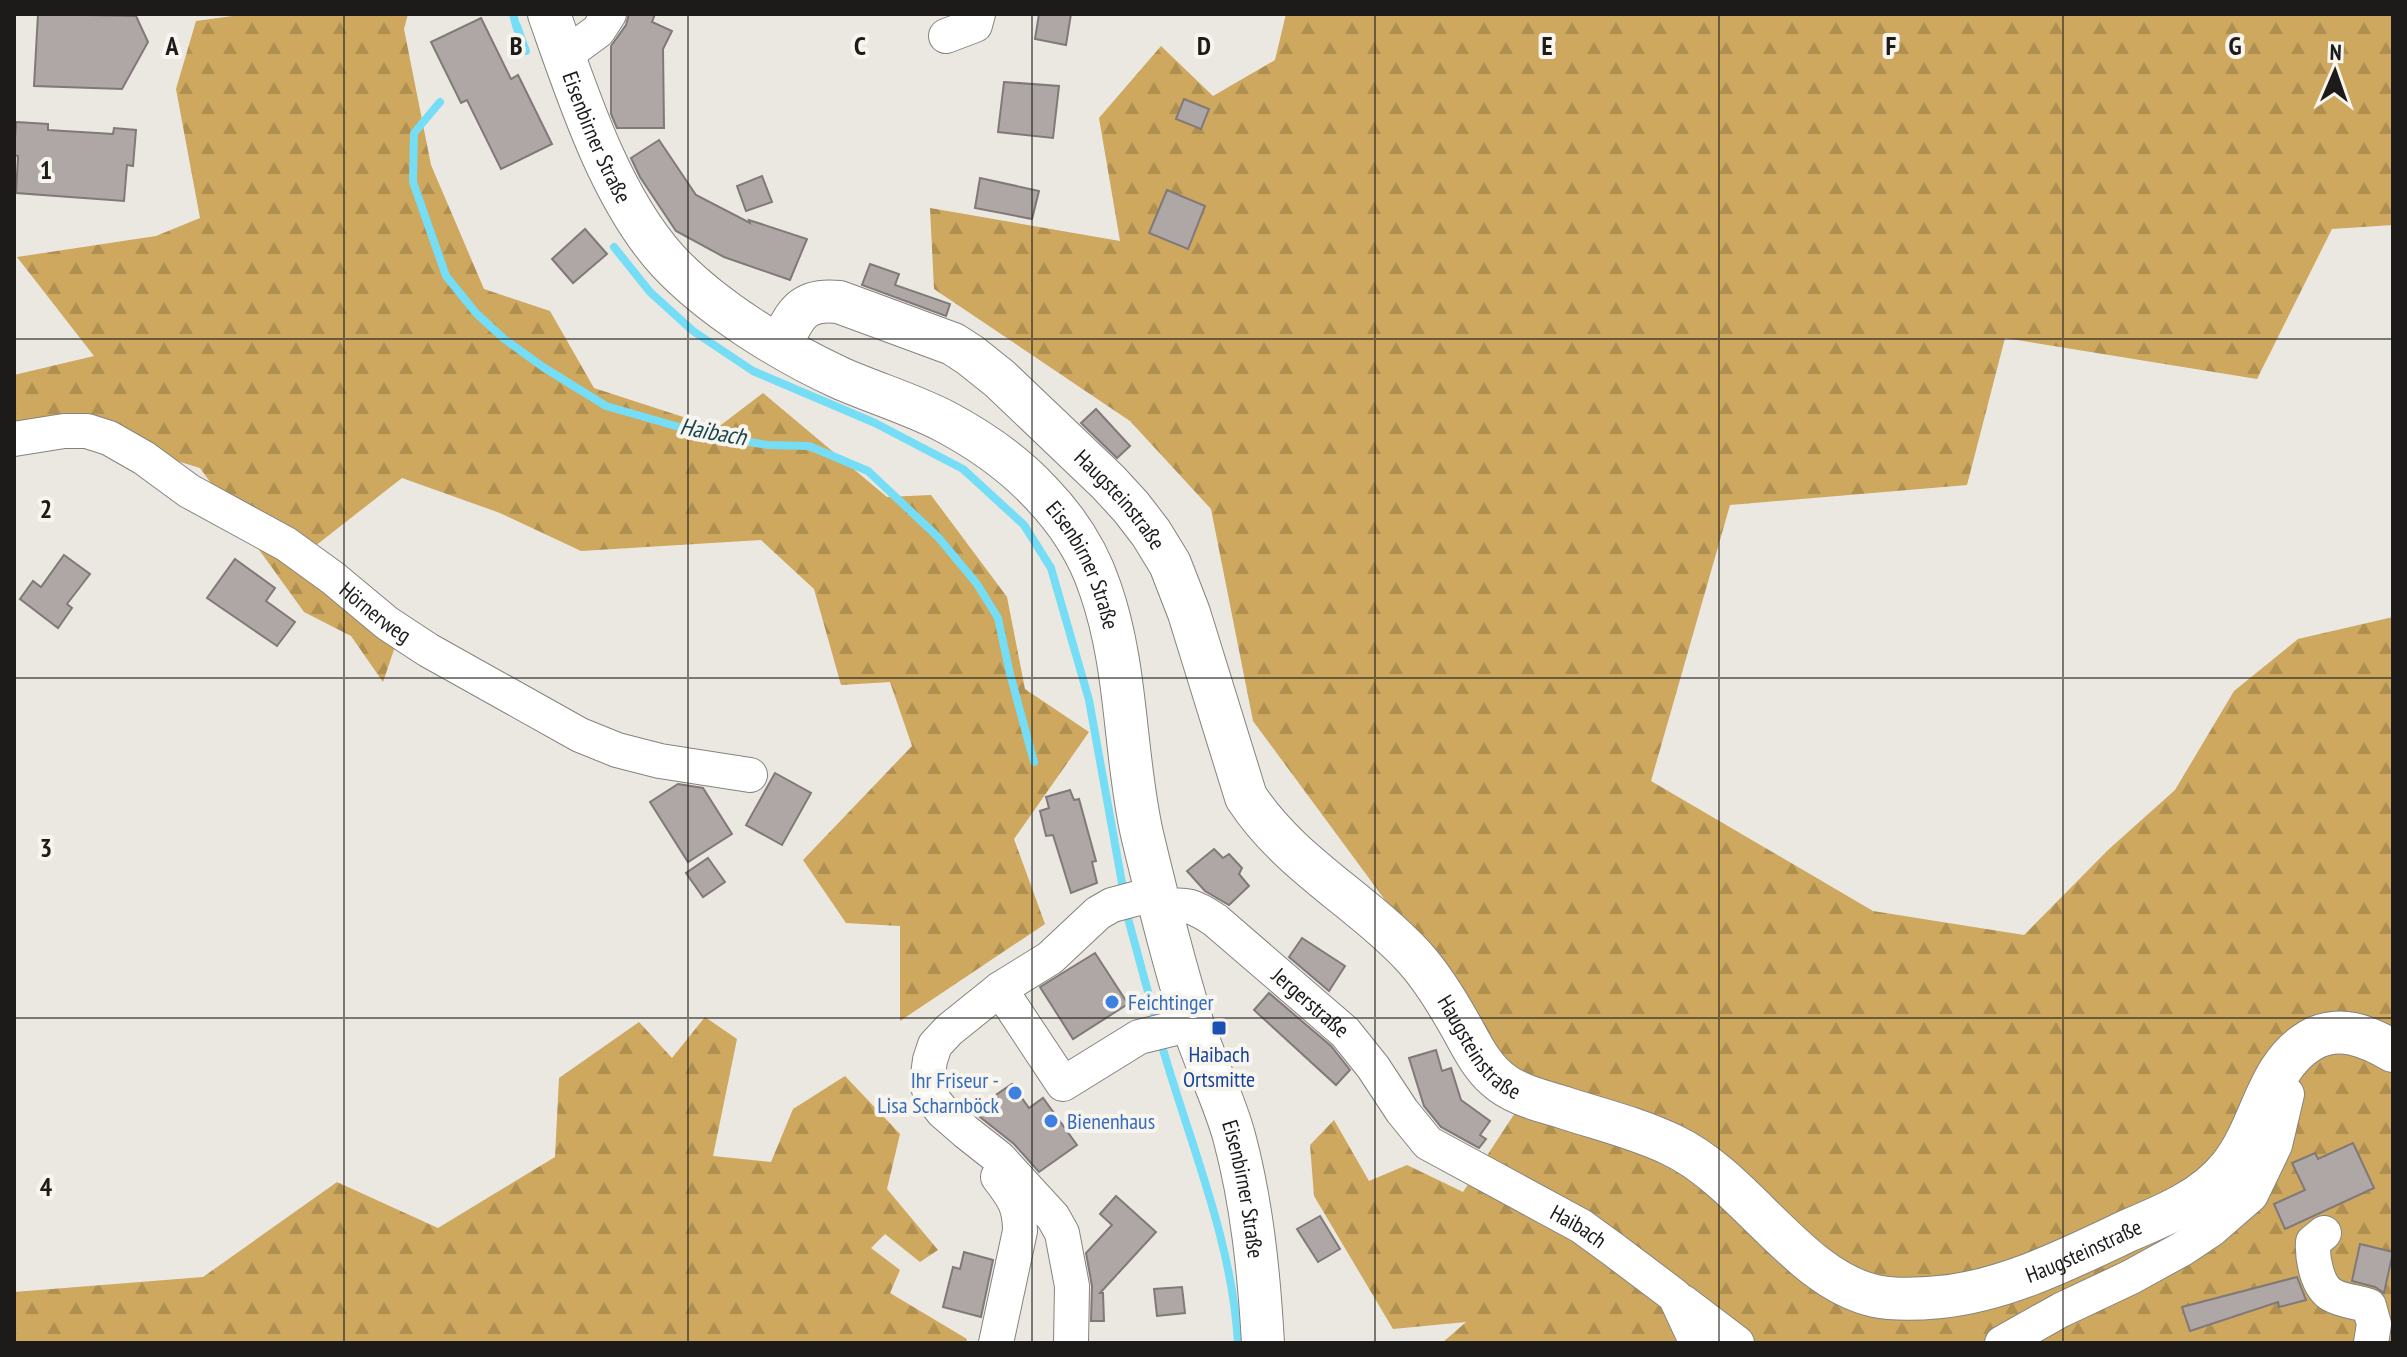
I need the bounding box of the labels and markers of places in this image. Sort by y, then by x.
place label: Feichtinger [1128,988,1214,1016]
marker: Feichtinger [1103,993,1121,1011]
marker: Haibach Ortsmitte [1210,1019,1228,1037]
place label: Haibach Ortsmitte [1183,1040,1255,1093]
place label: Ihr Friseur - Lisa Scharnböck [877,1066,999,1119]
marker: Ihr Friseur - Lisa Scharnböck [1006,1084,1024,1102]
place label: Bienenhaus [1067,1107,1155,1135]
marker: Bienenhaus [1042,1112,1060,1130]

